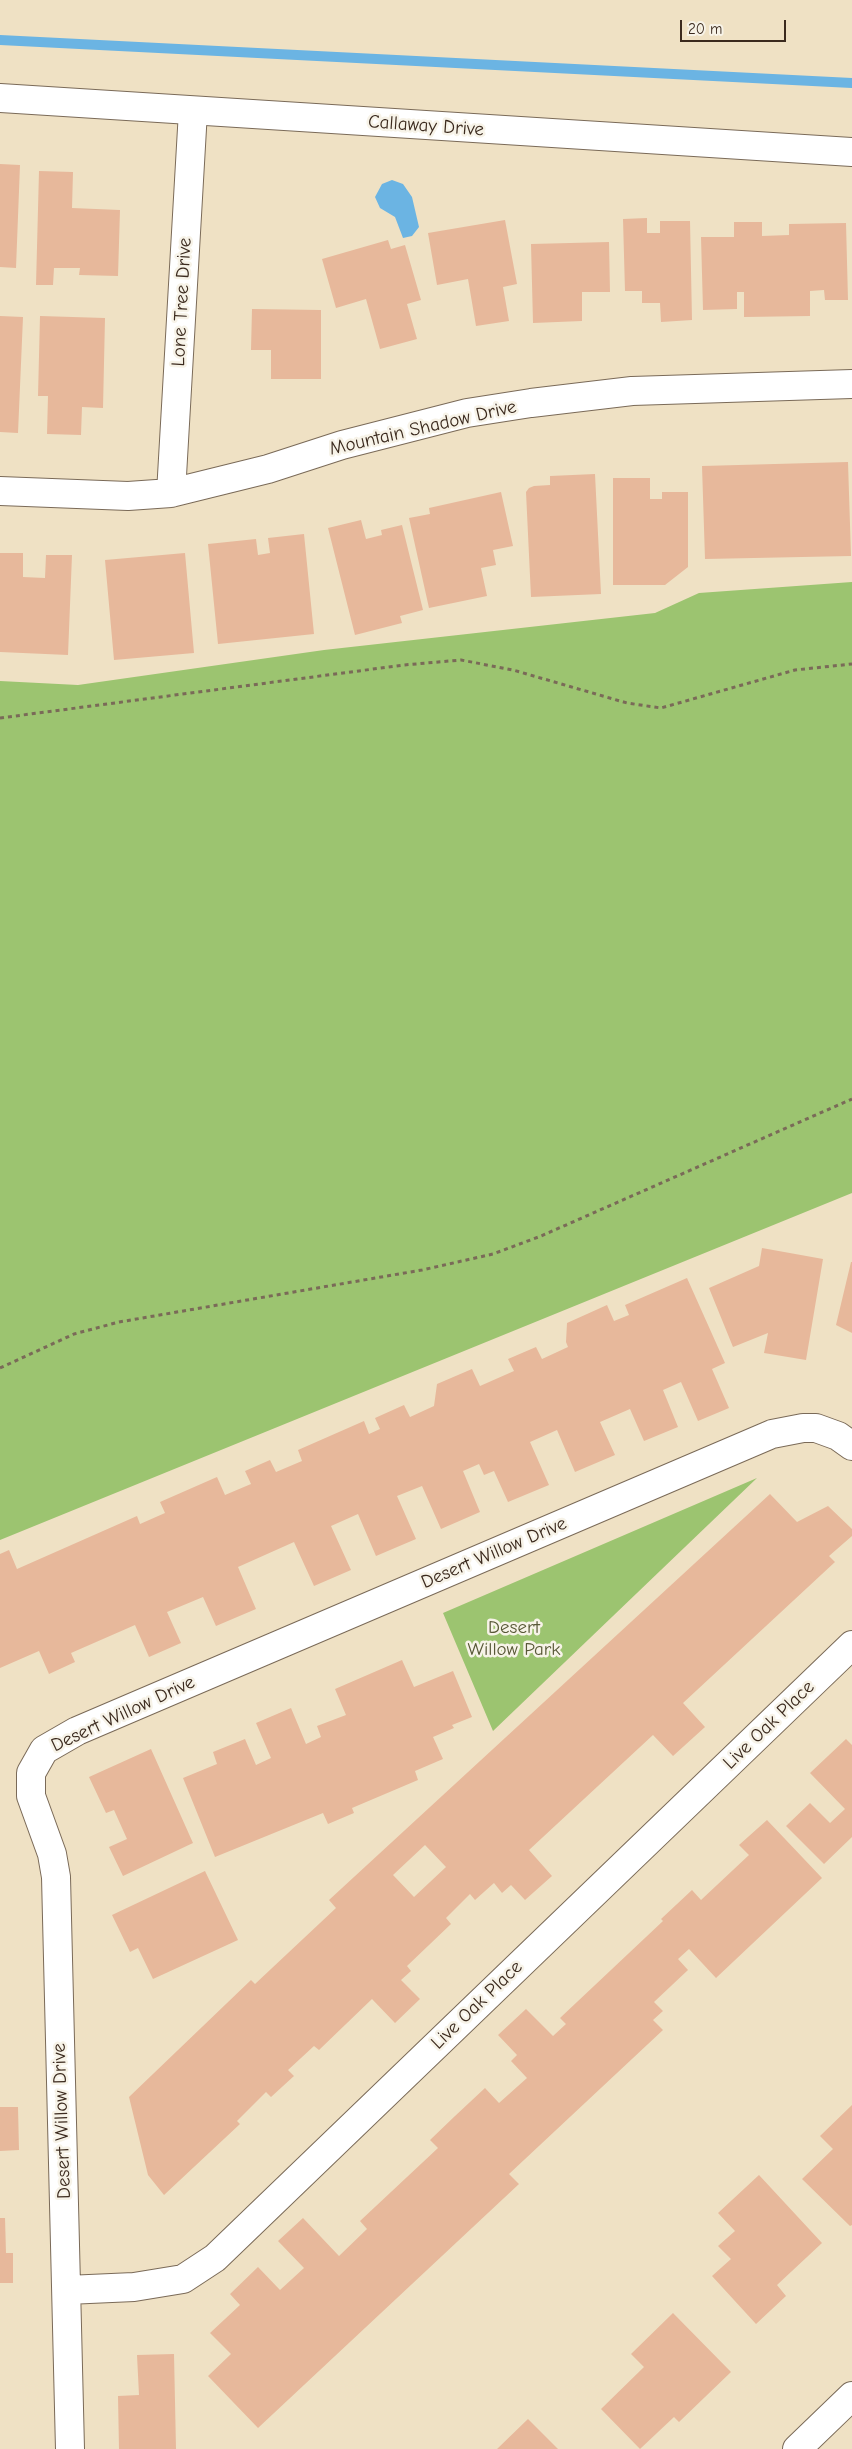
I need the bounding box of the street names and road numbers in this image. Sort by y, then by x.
street label: Callaway Drive [367,111,485,141]
street label: Lone Tree Drive [167,237,197,367]
street label: Mountain Shadow Drive [327,395,519,461]
street label: Desert Willow Drive [418,1512,570,1594]
street label: Desert Willow Drive [48,1671,198,1757]
street label: Live Oak Place [719,1676,819,1774]
street label: Live Oak Place [427,1956,527,2054]
street label: Desert Willow Drive [48,2043,76,2199]

